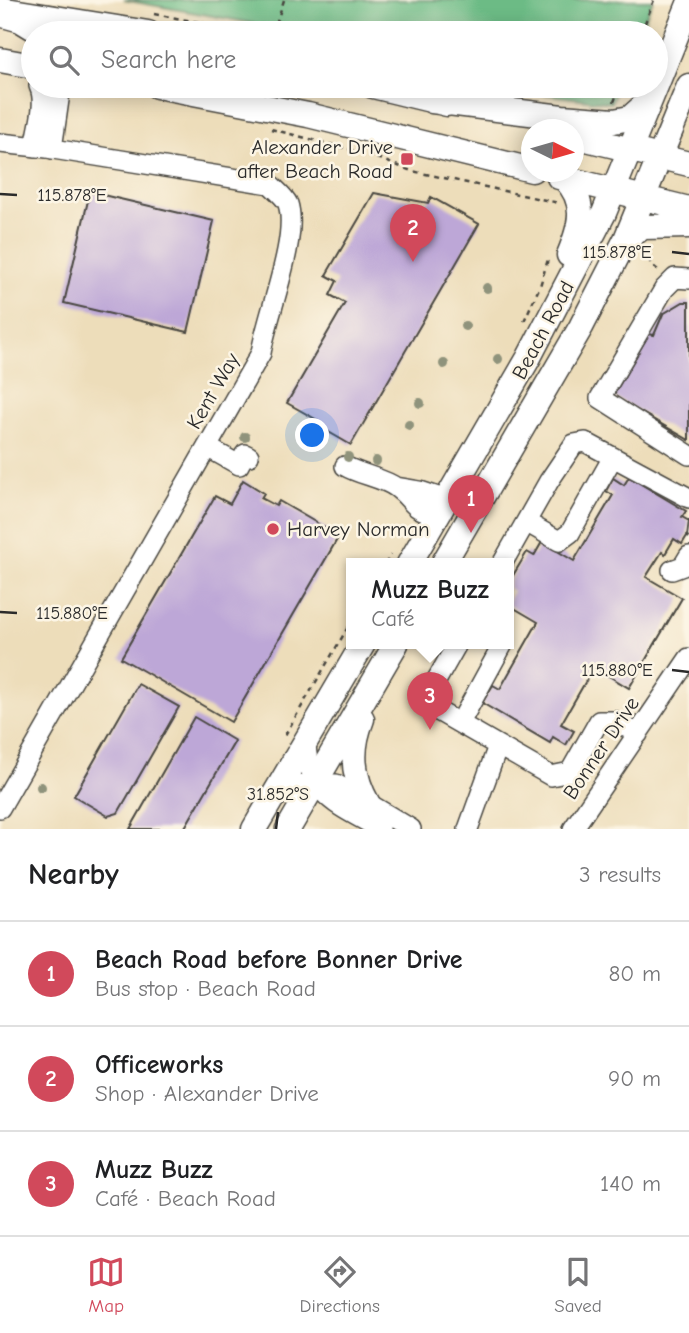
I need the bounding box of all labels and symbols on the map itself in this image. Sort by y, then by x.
north arrow [521,119,584,182]
place label: Alexander Drive after Beach Road [237,135,393,183]
marker: Alexander Drive after Beach Road [399,151,415,167]
text: 115.878°E [37,185,107,206]
pin: 2 [390,204,436,262]
text: 115.878°E [582,242,652,263]
street label: Beach Road [507,277,579,383]
street label: Kent Way [182,348,245,433]
your location [295,418,329,452]
pin: 1 [448,475,494,533]
place label: Harvey Norman [287,517,430,541]
marker: Harvey Norman [265,521,281,537]
text: 115.880°E [36,603,108,624]
text: 115.880°E [581,660,653,681]
pin: 3 [407,672,453,730]
street label: Bonner Drive [558,692,644,804]
text: 31.852°S [247,784,309,805]

